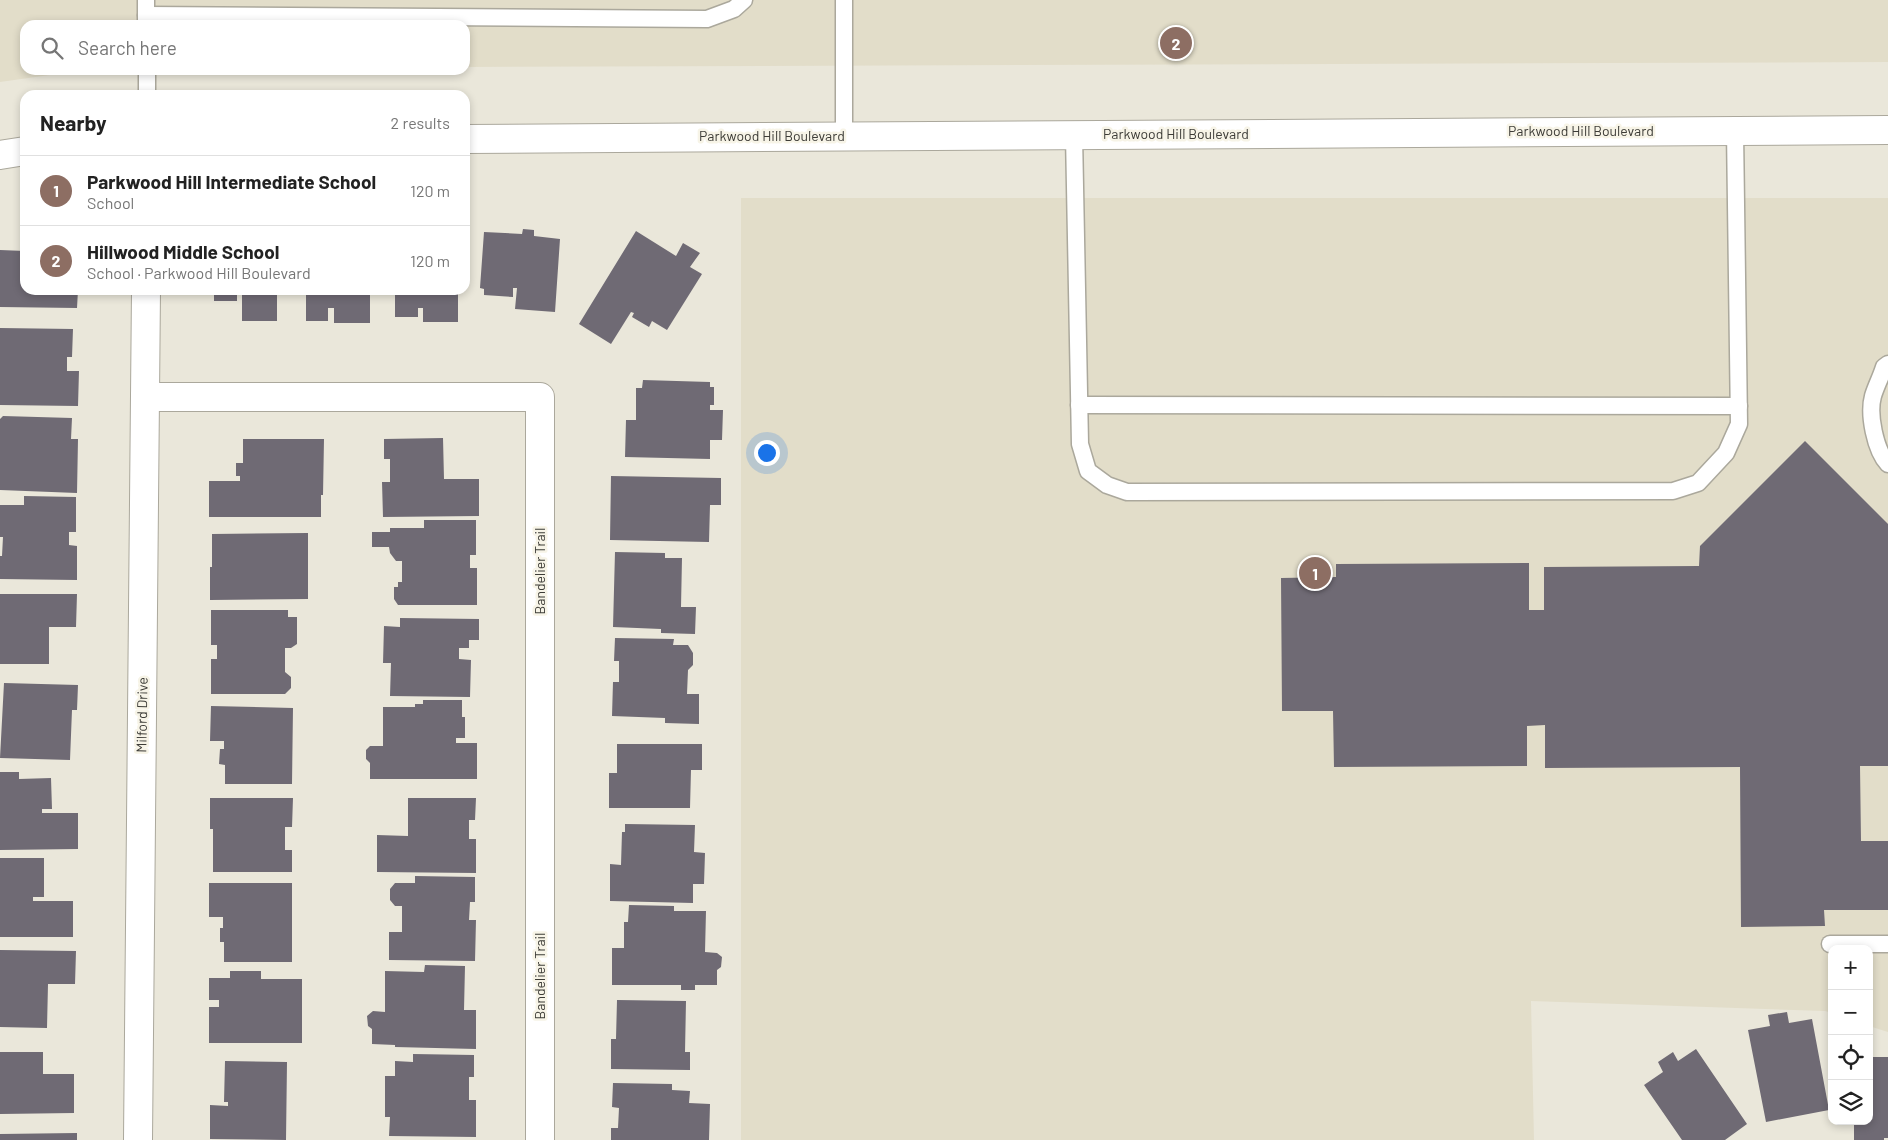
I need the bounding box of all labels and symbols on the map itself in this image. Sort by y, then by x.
pin: 2 [1160,24,1192,62]
street label: Parkwood Hill Boulevard [1508,122,1654,139]
street label: Parkwood Hill Boulevard [1103,125,1249,142]
street label: Parkwood Hill Boulevard [699,127,845,144]
your location [754,440,780,466]
street label: Bandelier Trail [531,528,548,614]
pin: 1 [1299,554,1331,592]
street label: Milford Drive [132,677,151,753]
street label: Bandelier Trail [531,933,548,1019]

